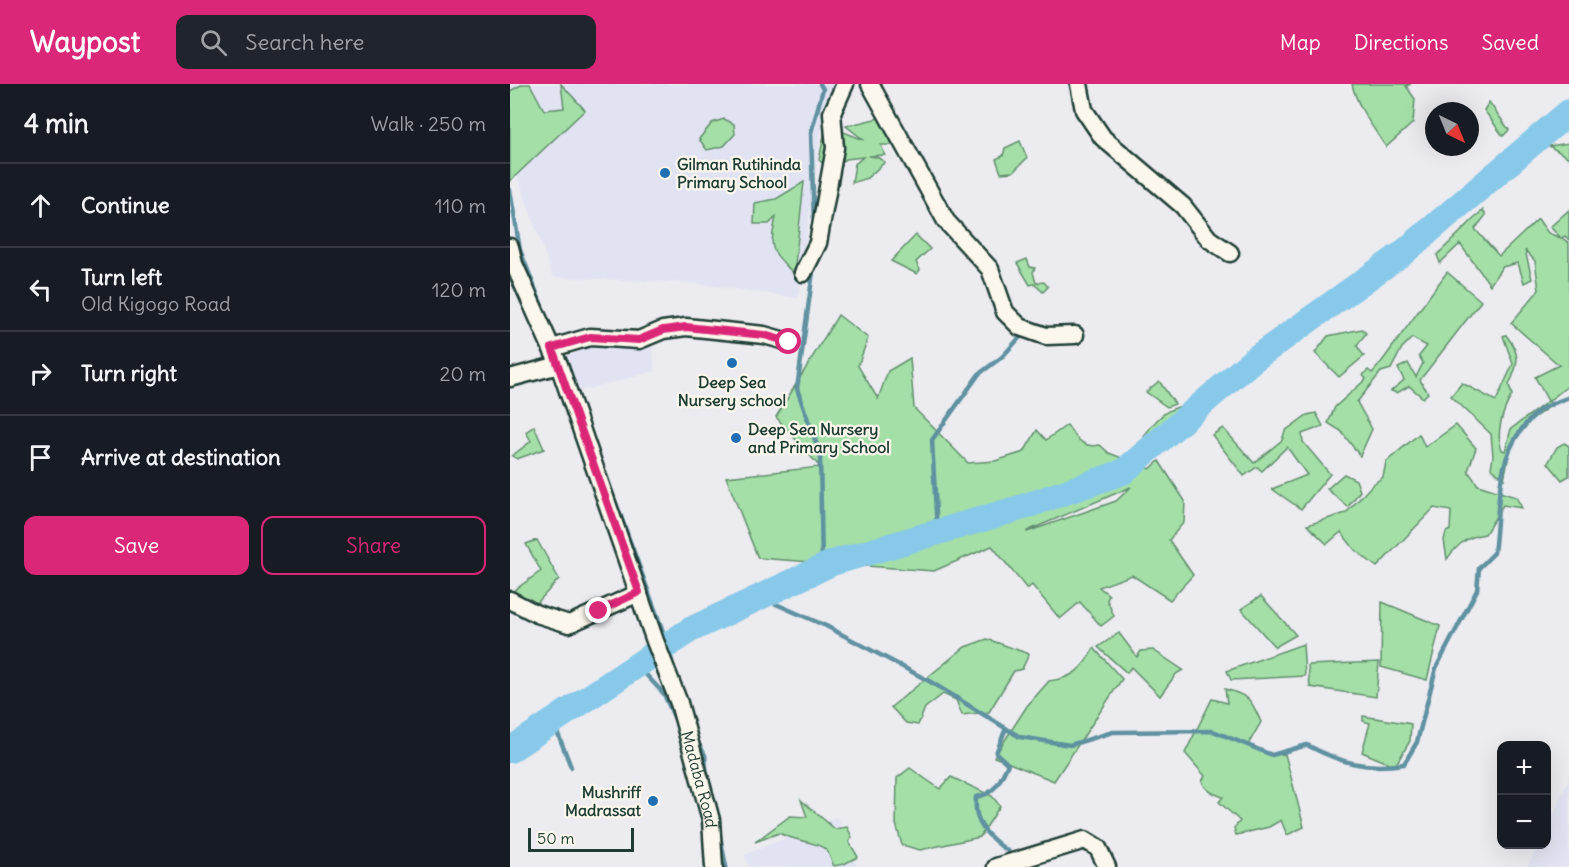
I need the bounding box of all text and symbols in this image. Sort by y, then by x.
search box [176,15,596,69]
text: Waypost [30,24,140,60]
icon: search [197,26,230,59]
text: Search here [245,28,364,56]
text: Map [1280,29,1321,56]
text: Directions [1354,29,1448,56]
text: Saved [1481,29,1539,56]
north arrow [1425,102,1479,156]
text: 4 min [24,107,89,140]
text: Walk · 250 m [371,111,486,136]
place label: Gilman Rutihinda Primary School [677,154,801,193]
marker: Gilman Rutihinda Primary School [658,166,672,180]
icon: ahead [24,189,57,222]
text: Continue [81,191,170,219]
text: 110 m [435,193,486,218]
text: Turn left [81,263,162,291]
icon: left [24,273,57,306]
text: 120 m [432,277,486,302]
text: Old Kigogo Road [81,291,231,316]
route start [775,328,801,354]
marker: Deep Sea Nursery school [725,356,739,370]
icon: right [24,357,57,390]
text: Turn right [81,359,177,387]
text: 20 m [440,361,486,386]
place label: Deep Sea Nursery school [678,372,786,411]
place label: Deep Sea Nursery and Primary School [748,419,890,458]
marker: Deep Sea Nursery and Primary School [729,431,743,445]
icon: arrive [24,441,57,474]
text: Arrive at destination [81,443,281,471]
button: Save [24,516,249,575]
button: Share [261,516,486,575]
route end [585,597,611,623]
street label: Madaba Road [677,729,721,829]
map controls [1497,741,1551,849]
button: + [1497,741,1551,795]
place label: Mushriff Madrassat [565,782,642,820]
marker: Mushriff Madrassat [646,794,660,808]
button: − [1497,795,1551,849]
scale bar [528,825,634,852]
text: 50 m [537,828,575,848]

